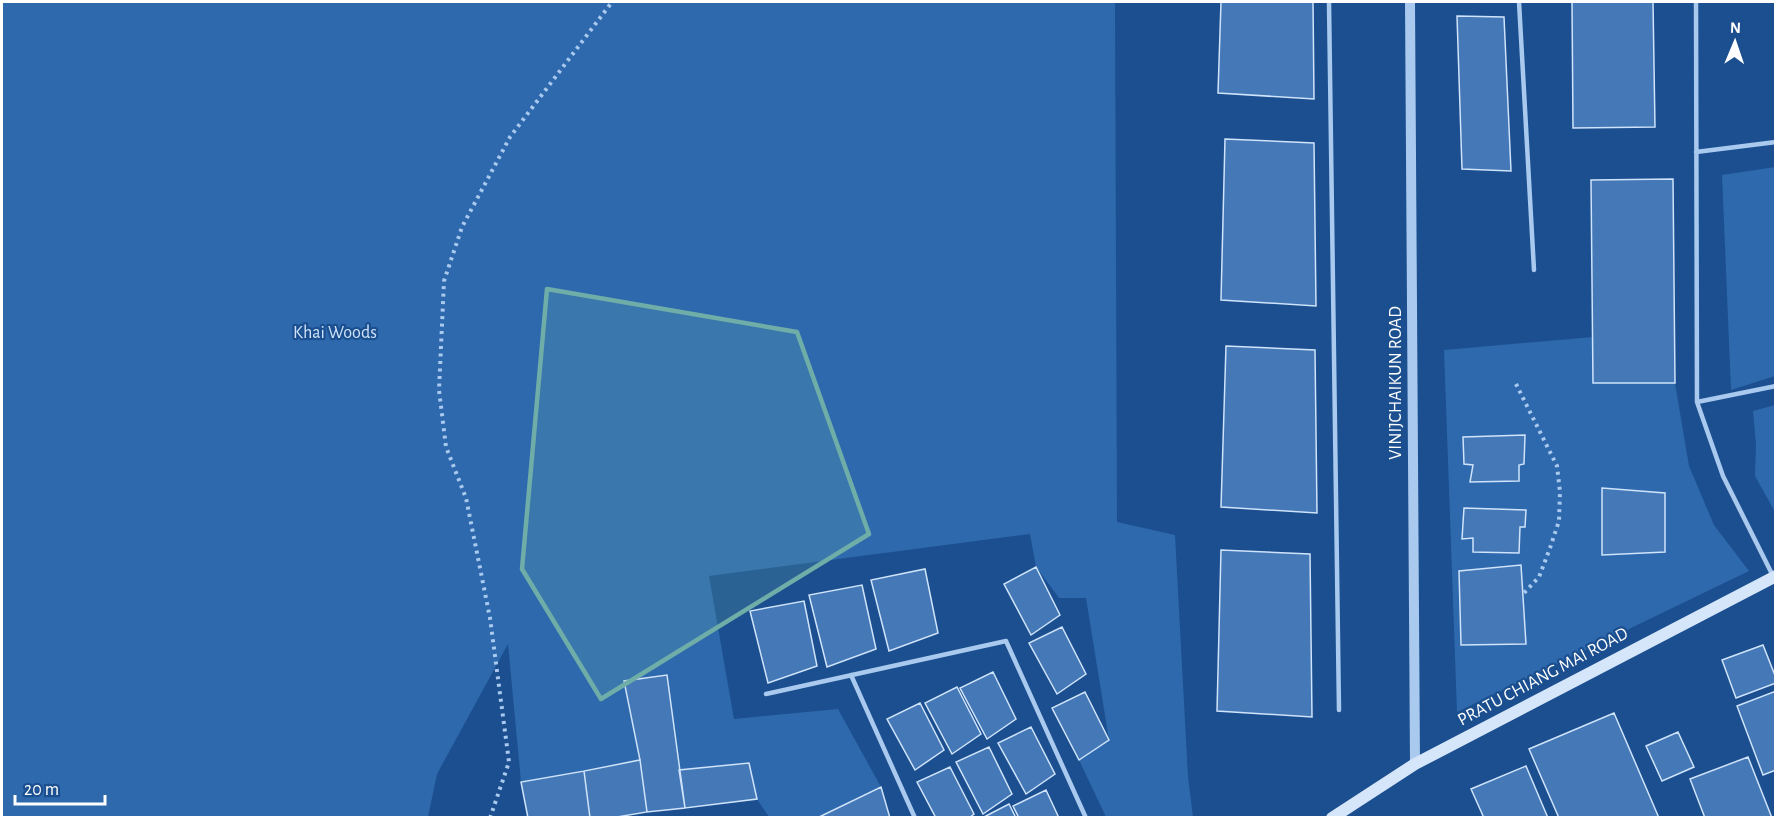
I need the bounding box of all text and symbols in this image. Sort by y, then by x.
north arrow [1705,12,1765,72]
text: N [1730,20,1741,36]
street label: VINIJCHAIKUN ROAD [1387,306,1405,460]
park label: Khai Woods [293,324,377,342]
street label: PRATU CHIANG MAI ROAD [1455,624,1631,730]
scale bar [15,768,105,806]
text: 20 m [24,781,59,799]

